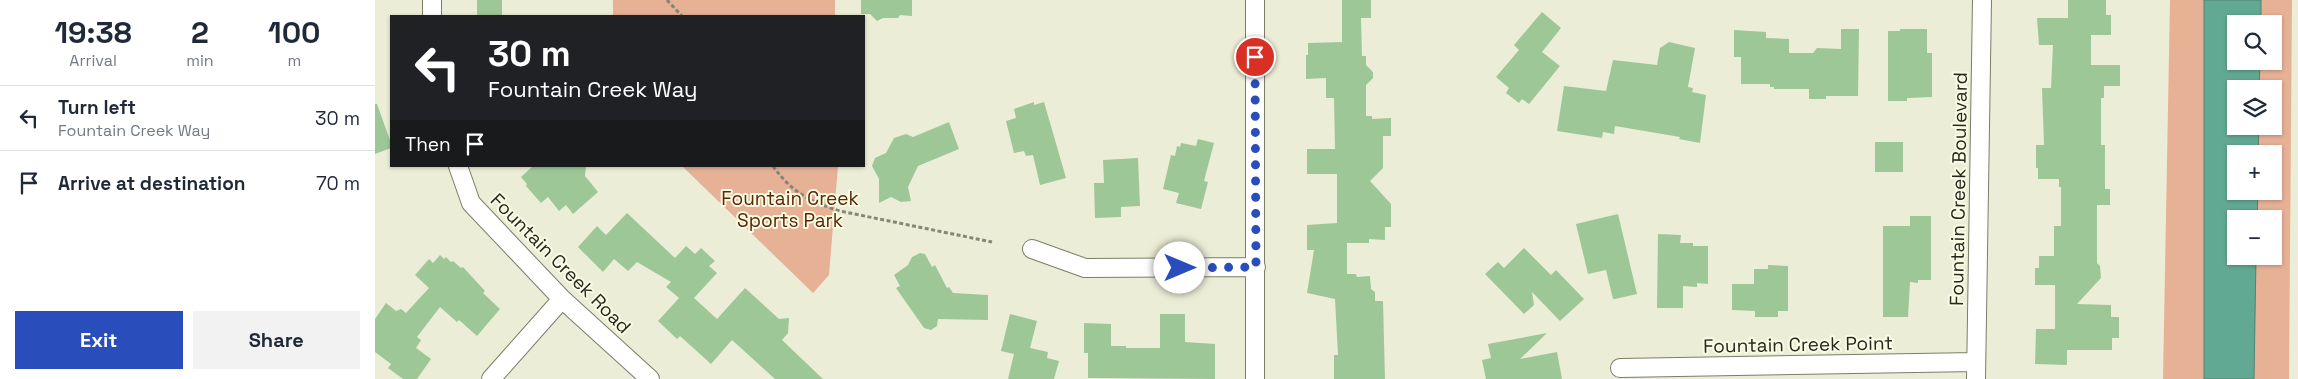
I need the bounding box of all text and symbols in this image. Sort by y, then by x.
text: 19:38 [54,13,132,52]
text: 2 [191,13,209,52]
text: 100 [268,13,321,52]
map controls [2227,15,2282,265]
button: search [2227,15,2282,70]
text: 30 m [488,32,571,76]
icon: left [405,35,470,100]
pin [1234,36,1276,78]
icon: arrive [1241,43,1269,71]
text: Arrival [69,50,117,71]
text: min [186,50,214,71]
text: m [287,50,301,71]
street label: Fountain Creek Boulevard [1944,72,1973,306]
text: Fountain Creek Way [488,75,697,103]
button: layers [2227,80,2282,135]
text: Turn left [58,95,136,120]
icon: left [15,104,43,132]
text: 30 m [315,106,360,131]
text: Fountain Creek Way [58,120,210,141]
icon: arrive [461,130,489,158]
text: Then [405,132,451,157]
button: + [2227,145,2282,200]
icon: arrive [15,169,43,197]
text: Arrive at destination [58,171,246,196]
text: 70 m [316,171,360,196]
park label: Fountain Creek Sports Park [721,186,859,233]
street label: Fountain Creek Road [485,188,636,339]
button: − [2227,210,2282,265]
position arrow [1153,241,1205,293]
button: Exit [15,311,183,369]
button: Share [193,311,360,369]
street label: Fountain Creek Point [1703,330,1893,359]

